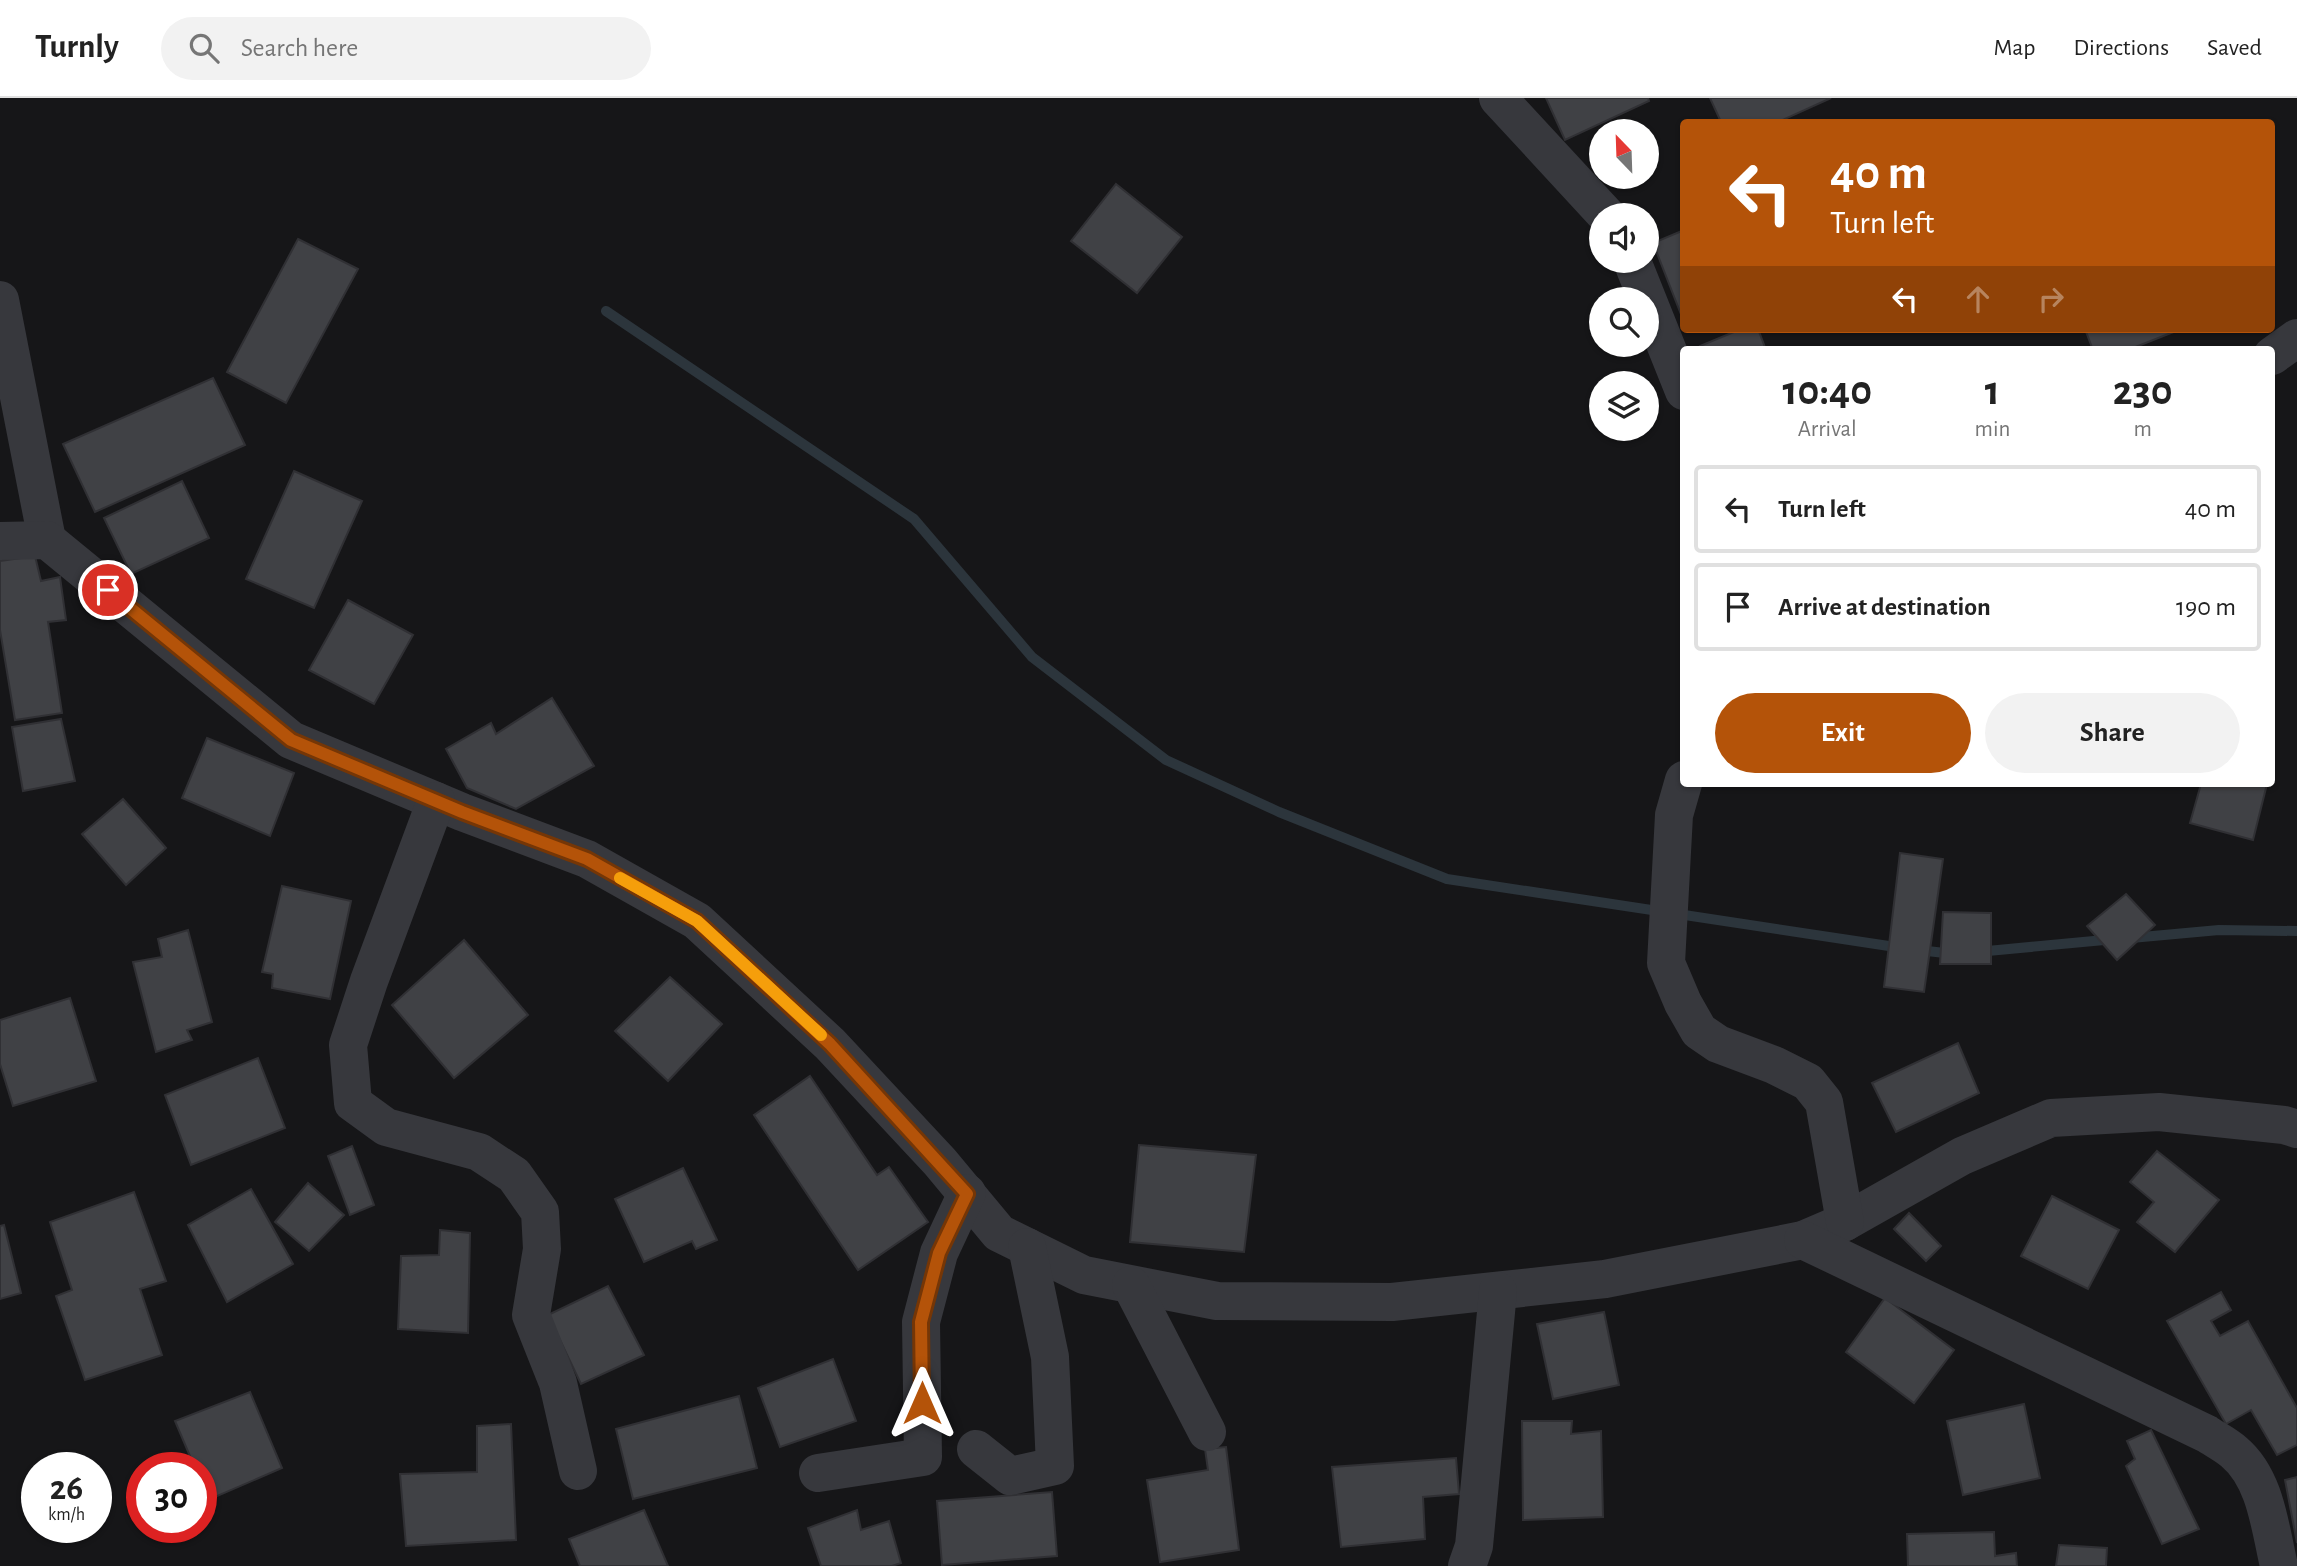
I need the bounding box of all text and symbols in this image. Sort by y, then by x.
search box [161,17,651,80]
icon: search [185,29,223,67]
text: Turnly [35,31,119,64]
text: Search here [241,35,358,61]
text: Map [1993,36,2035,60]
text: Directions [2073,36,2169,60]
text: Saved [2207,36,2262,60]
north arrow [1589,119,1659,189]
map controls [1589,119,1659,441]
icon: left [1715,147,1806,238]
text: 40 m [1830,149,1927,198]
button: sound [1589,203,1659,273]
text: Turn left [1830,207,1934,239]
icon: left [1886,280,1924,318]
icon: ahead [1959,280,1997,318]
icon: right [2032,280,2070,318]
button: search [1589,287,1659,357]
text: 10:40 [1782,370,1872,412]
text: 1 [1985,370,2000,412]
text: 230 [2113,370,2173,412]
button: layers [1589,371,1659,441]
text: Arrival [1798,418,1857,441]
text: min [1974,418,2010,441]
text: m [2133,418,2152,441]
icon: left [1719,490,1757,528]
text: Turn left [1778,496,1866,522]
text: 40 m [2185,496,2236,522]
pin [78,560,138,620]
icon: arrive [89,571,127,609]
icon: arrive [1719,588,1757,626]
text: Arrive at destination [1778,594,1991,620]
text: 190 m [2176,594,2236,620]
button: Exit [1715,693,1971,773]
button: Share [1985,693,2240,773]
position arrow [885,1366,959,1440]
speed limit sign: 30 [126,1452,217,1543]
text: 26 [50,1471,83,1506]
text: km/h [48,1506,85,1524]

